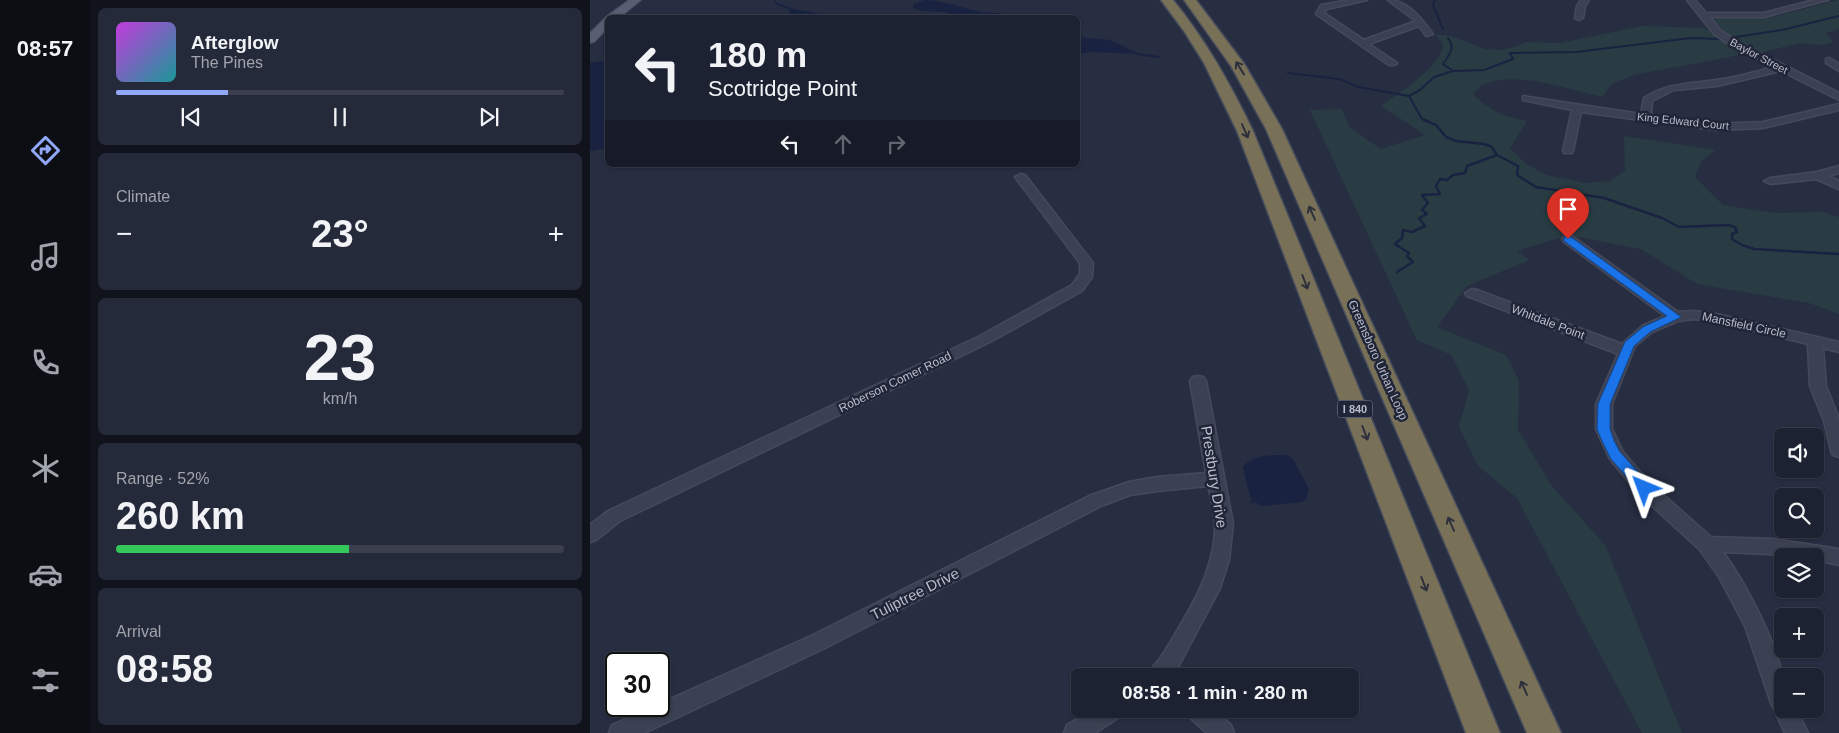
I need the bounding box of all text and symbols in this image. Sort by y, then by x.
text: Afterglow [191,32,279,53]
icon: left [625,35,690,100]
text: 180 m [708,35,807,74]
text: 08:57 [17,36,73,61]
street label: Baylor Street [1728,36,1790,76]
text: The Pines [191,54,263,71]
one-way arrow [1234,61,1244,75]
text: Scotridge Point [708,76,857,101]
icon: previous [177,103,205,131]
icon: pause [326,103,354,131]
icon: next [475,103,503,131]
street label: King Edward Court [1636,110,1730,132]
one-way arrow [1241,123,1251,138]
icon: left [776,130,804,158]
icon: ahead [829,130,857,158]
icon: right [882,130,910,158]
icon: directions [28,133,63,168]
text: Climate [116,188,170,205]
pin [1547,188,1589,239]
icon: arrive [1554,195,1582,223]
one-way arrow [1307,206,1317,221]
text: 23° [311,213,369,255]
text: − [116,218,132,249]
text: + [548,218,564,249]
icon: music [28,239,63,274]
one-way arrow [1301,274,1311,289]
street label: Greensboro Urban Loop [1345,298,1411,422]
street label: Whitdale Point [1509,302,1587,343]
street label: Mansfield Circle [1701,309,1788,341]
text: 23 [304,321,376,394]
icon: phone [28,345,63,380]
street label: Roberson Comer Road [836,349,954,415]
text: km/h [323,390,357,407]
road number: I 840 [1338,400,1372,418]
street label: Prestbury Drive [1198,425,1231,529]
one-way arrow [1361,425,1370,440]
map controls [1774,428,1824,718]
button: sound [1774,428,1824,478]
icon: climate [28,451,63,486]
position arrow [1617,461,1669,513]
text: Range · 52% [116,470,209,487]
button: search [1774,488,1824,538]
text: 260 km [116,495,245,537]
one-way arrow [1445,517,1455,532]
button: layers [1774,548,1824,598]
icon: car [28,557,63,592]
street label: Tuliptree Drive [868,564,962,623]
one-way arrow [1420,576,1429,591]
button: + [1774,608,1824,658]
text: Arrival [116,623,161,640]
text: 08:58 [116,648,213,690]
speed limit sign: 30 [605,652,670,717]
icon: filters [28,663,63,698]
button: − [1774,668,1824,718]
one-way arrow [1519,681,1529,696]
text: 08:58 · 1 min · 280 m [1122,682,1308,703]

